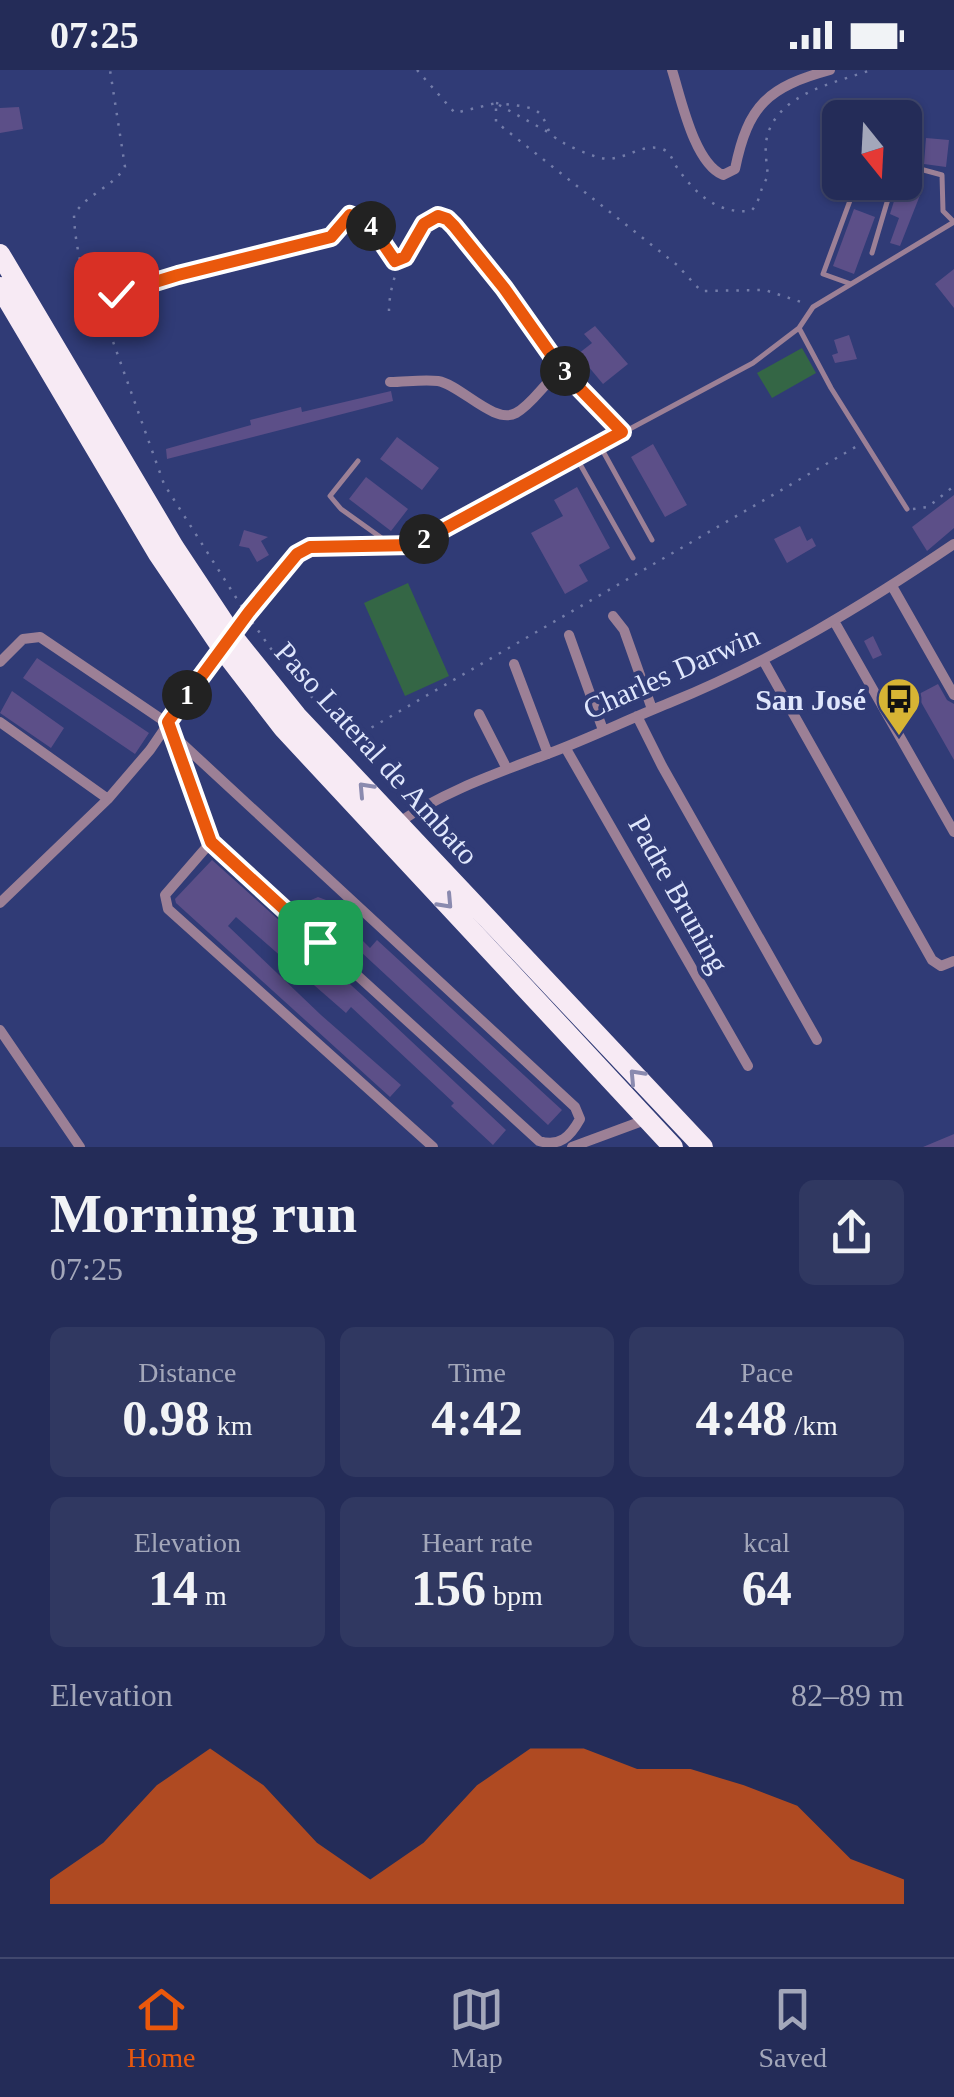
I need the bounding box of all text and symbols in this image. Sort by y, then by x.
text: 07:25 [50,14,139,56]
north arrow [822,100,922,200]
map controls [822,100,922,200]
pin: 4 [346,201,396,251]
text: 4 [364,210,378,241]
pin [74,252,159,337]
icon: check [89,267,144,322]
pin: 3 [540,346,590,396]
text: 3 [558,355,572,386]
pin: 2 [399,514,449,564]
text: 2 [417,523,431,554]
street label: Charles Darwin [578,618,764,726]
street label: Paso Lateral de Ambato [269,635,485,871]
pin: 1 [162,670,212,720]
bus stop icon: San José [876,676,922,737]
text: 1 [180,679,194,710]
place label: San José [755,683,866,716]
one-way arrow [358,782,376,801]
street label: Padre Bruning [622,810,736,978]
one-way arrow [434,890,452,909]
pin [278,900,363,985]
icon: arrive [293,915,348,970]
one-way arrow [630,1069,648,1088]
button: share [799,1180,904,1285]
text: Morning run [50,1183,357,1244]
text: 07:25 [50,1251,123,1287]
text: Distance [138,1357,236,1388]
text: Time [448,1357,506,1388]
text: Pace [740,1357,793,1388]
text: 0.98 [122,1390,210,1446]
text: 4:42 [431,1390,523,1446]
text: 4:48 [696,1390,787,1446]
text: km [210,1410,252,1441]
text: /km [787,1410,838,1441]
text: Elevation [134,1527,241,1558]
text: Heart rate [421,1527,533,1558]
text: kcal [743,1527,790,1558]
text: 14 [148,1560,198,1616]
text: 156 [411,1560,486,1616]
text: 64 [742,1560,792,1616]
text: m [198,1580,227,1611]
text: bpm [486,1580,543,1611]
text: Elevation [50,1677,173,1713]
text: 82–89 m [791,1677,904,1713]
tab: Home [127,1982,195,2074]
tab: Map [449,1982,504,2074]
tab: Saved [759,1982,827,2074]

